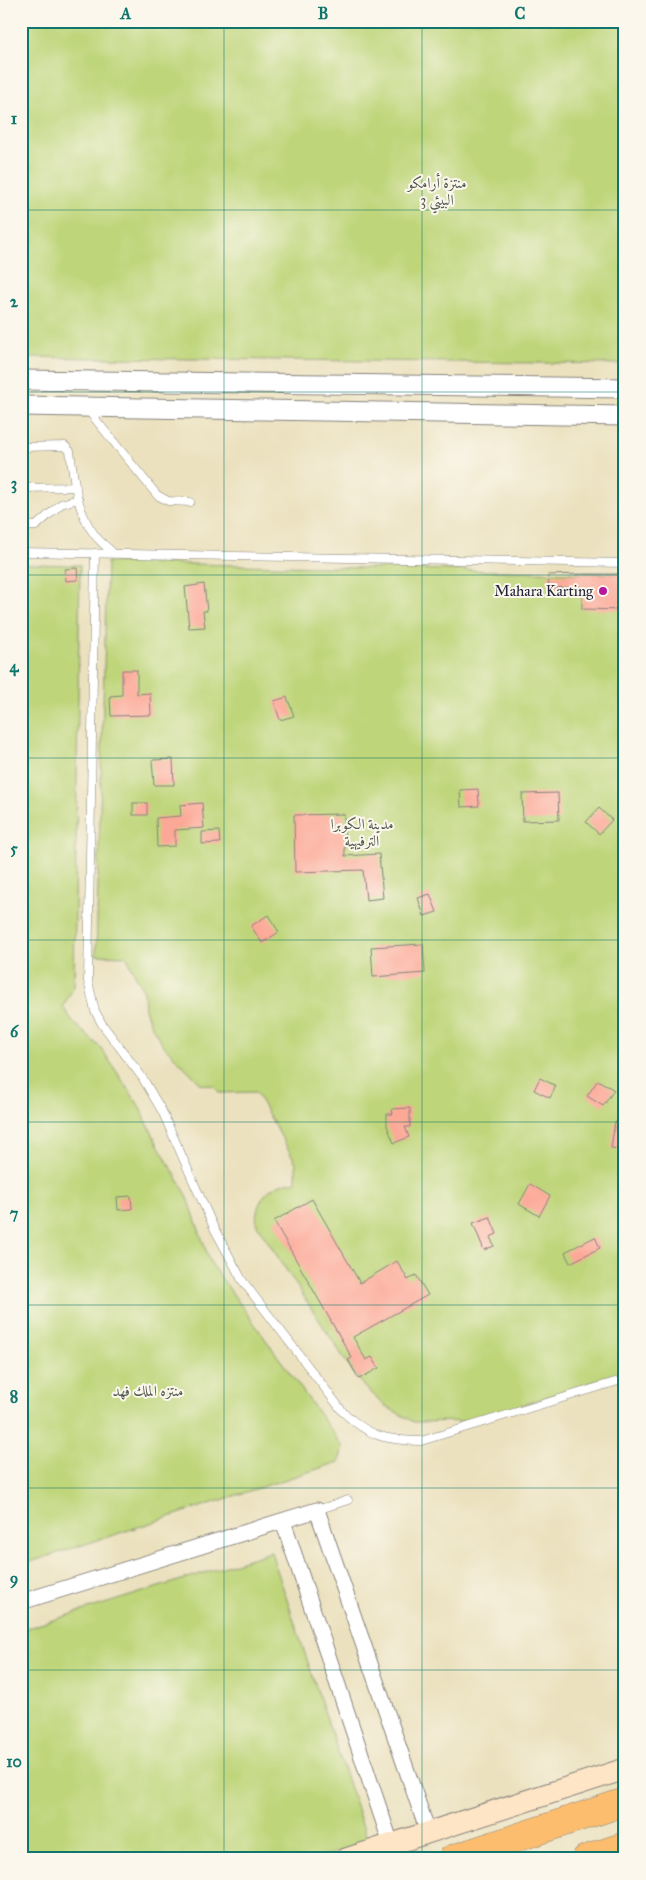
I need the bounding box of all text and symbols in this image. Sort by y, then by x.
text: A [120,4,132,23]
text: B [318,4,328,23]
text: C [515,4,526,23]
text: 1 [11,109,18,128]
park label: منتزة أرامكو البيئي 3 [405,172,467,214]
text: 2 [10,292,19,311]
text: 3 [11,474,17,494]
place label: Mahara Karting [494,582,594,600]
marker: Mahara Karting [597,585,609,597]
text: 4 [10,657,20,677]
park label: مدينة الكوبرا الترفيهية [330,815,394,851]
text: 5 [10,839,18,858]
text: 6 [10,1022,19,1041]
text: 7 [10,1204,19,1223]
park label: منتزه الملك فهد [113,1382,183,1400]
text: 8 [10,1387,18,1406]
text: 9 [10,1569,18,1589]
text: 10 [6,1752,22,1771]

